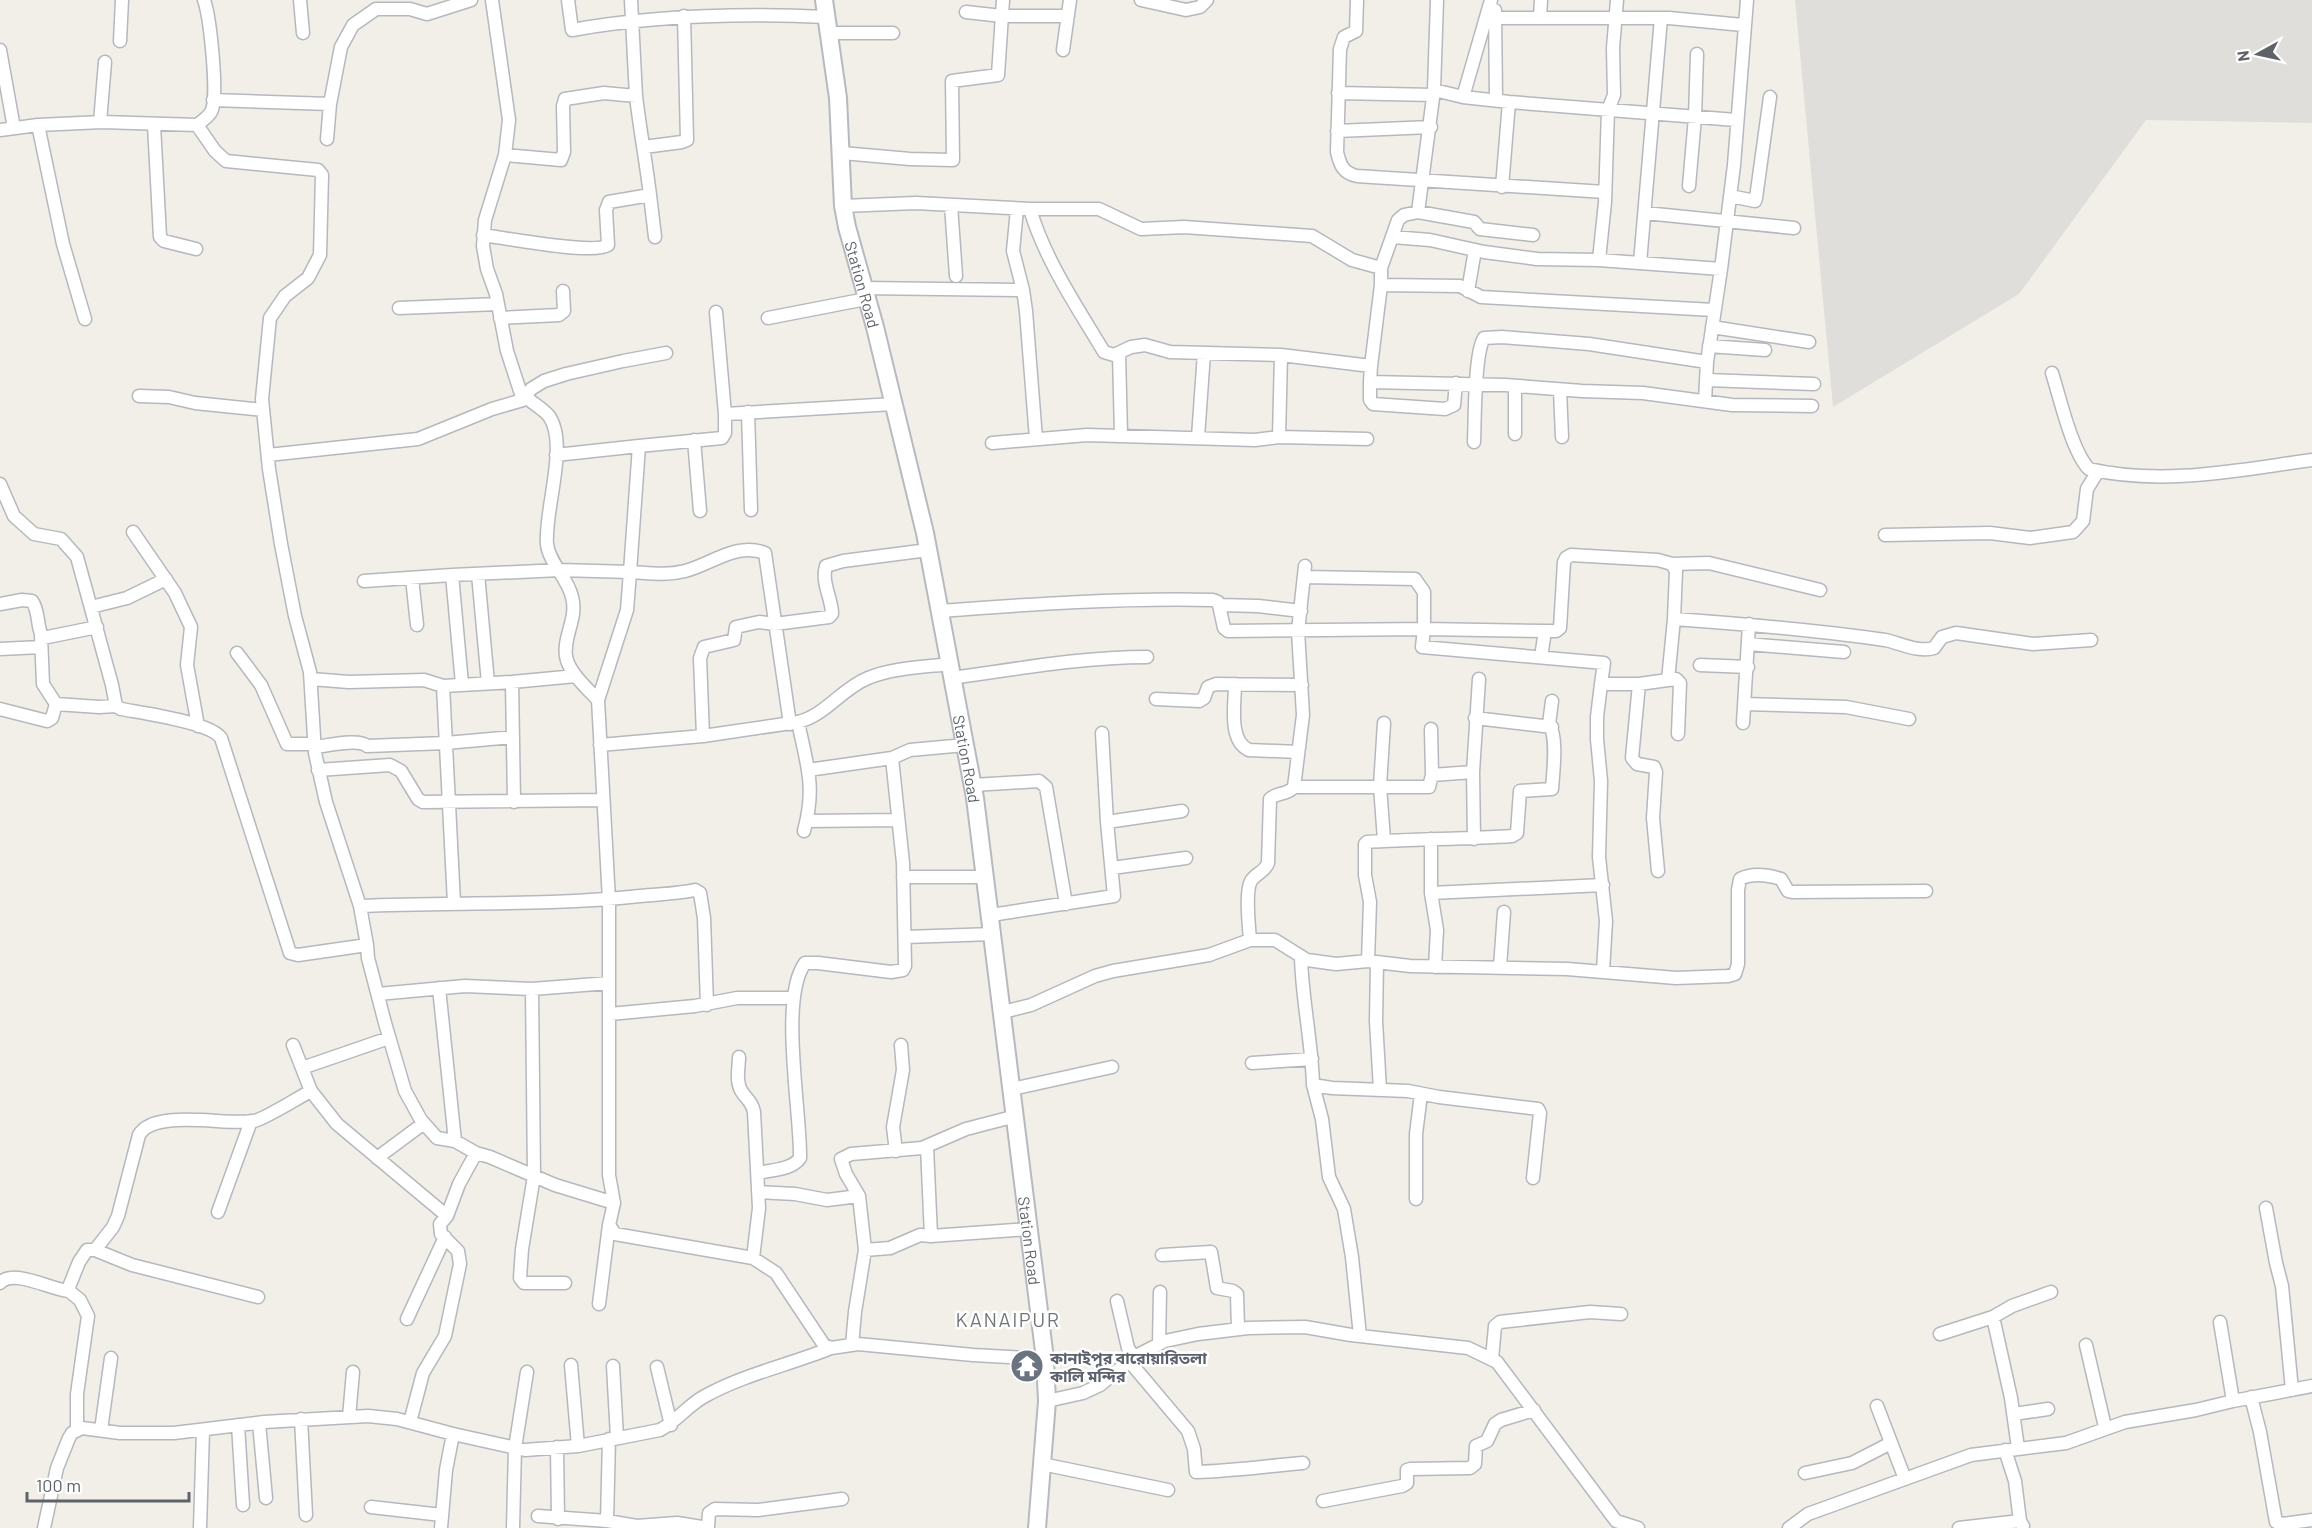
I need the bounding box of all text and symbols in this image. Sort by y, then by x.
north arrow [2228,24,2288,84]
text: N [2233,50,2253,63]
street label: Station Road [842,239,884,330]
street label: Station Road [950,713,985,804]
street label: Station Road [1015,1195,1045,1286]
district label: KANAIPUR [956,1307,1060,1331]
temple icon: কানাইপুর বারোয়ারিতলা কালি মন্দির [1009,1348,1045,1384]
place label: কানাইপুর বারোয়ারিতলা কালি মন্দির [1049,1348,1207,1385]
scale bar [27,1465,189,1503]
text: 100 m [36,1474,81,1496]

